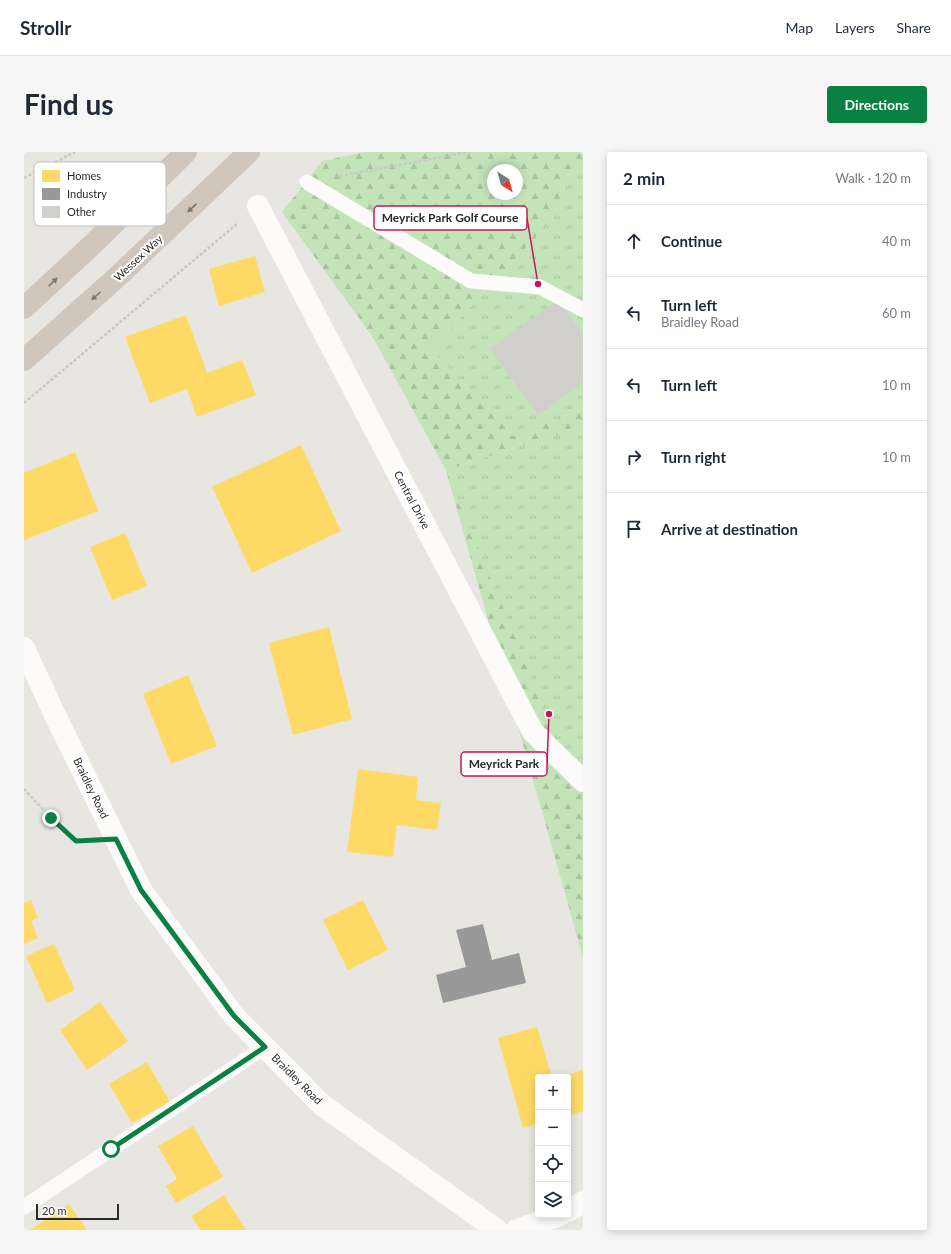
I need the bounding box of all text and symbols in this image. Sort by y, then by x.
text: Strollr [20,16,71,39]
text: Map [785,19,813,36]
text: Layers [835,19,875,36]
text: Share [897,19,931,36]
button: Directions [827,86,927,123]
text: Find us [24,87,114,121]
legend [34,162,166,226]
north arrow [487,164,523,200]
text: 2 min [623,168,665,189]
text: Homes [67,169,101,182]
text: Walk · 120 m [835,170,911,186]
text: Industry [67,187,107,200]
one-way arrow [186,203,197,212]
text: Other [67,205,96,218]
callout: Meyrick Park Golf Course [374,206,527,230]
text: Meyrick Park Golf Course [382,210,519,225]
icon: ahead [623,230,645,252]
street label: Wessex Way [111,232,165,283]
text: Continue [661,232,722,250]
text: 40 m [882,233,911,249]
one-way arrow [48,278,57,287]
one-way arrow [91,291,101,301]
text: Turn left [661,296,717,314]
icon: left [623,302,645,324]
text: 60 m [882,305,911,321]
text: Braidley Road [661,314,739,330]
icon: left [623,374,645,396]
text: Turn left [661,376,717,394]
text: 10 m [882,377,911,393]
icon: right [623,446,645,468]
text: Turn right [661,448,726,466]
text: 10 m [882,449,911,465]
street label: Central Drive [392,468,433,531]
icon: arrive [623,518,645,540]
text: Arrive at destination [661,520,798,538]
callout: Meyrick Park [461,752,547,776]
street label: Braidley Road [71,755,112,820]
text: Meyrick Park [469,756,540,771]
route end [42,809,60,827]
street label: Braidley Road [269,1051,325,1107]
map controls [535,1074,571,1218]
button: + [535,1074,571,1110]
button: − [535,1110,571,1146]
route start [102,1140,120,1158]
button: locate [535,1146,571,1182]
button: layers [535,1182,571,1218]
scale bar [36,1202,119,1221]
text: 20 m [42,1204,67,1217]

